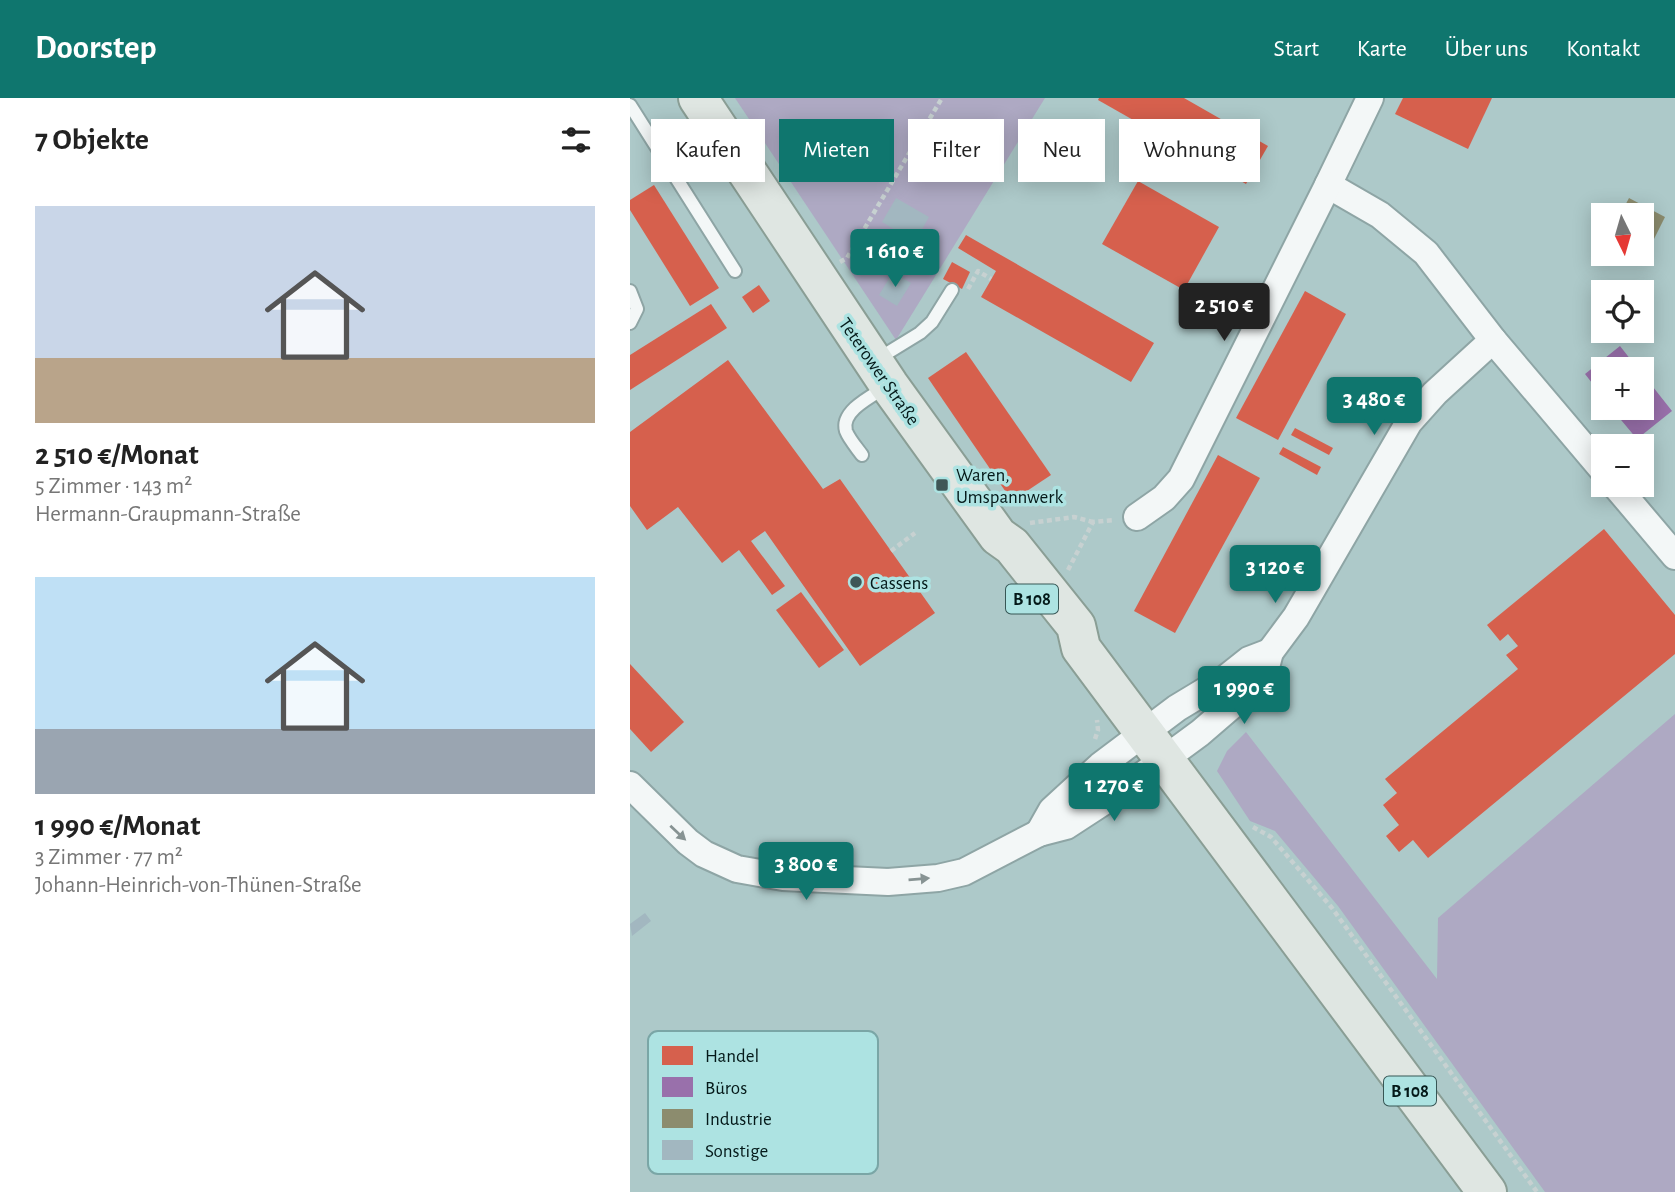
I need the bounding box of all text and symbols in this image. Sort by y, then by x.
text: Doorstep [35,32,157,65]
text: Start [1274,37,1319,61]
text: Karte [1357,37,1407,61]
text: Über uns [1445,37,1528,61]
text: Kontakt [1566,37,1640,61]
chip: Kaufen [651,119,765,182]
chip: Mieten [779,119,894,182]
chip: Filter [908,119,1004,182]
chip: Neu [1018,119,1105,182]
chip: Wohnung [1119,119,1260,182]
icon: filters [557,121,595,159]
text: 7 Objekte [35,125,149,155]
north arrow [1591,203,1654,266]
map controls [1591,203,1654,497]
pin: 1 610 € [830,230,960,289]
text: 1 610 € [866,240,924,263]
icon: home [252,252,378,378]
button: locate [1591,280,1654,343]
pin: 2 510 € [1159,284,1289,343]
text: 2 510 € [1195,294,1253,317]
street label: Teterower Straße [835,315,923,429]
button: + [1591,357,1654,420]
pin: 3 480 € [1309,378,1439,437]
text: 3 480 € [1343,388,1405,411]
button: − [1591,434,1654,497]
text: 2 510 €/Monat [35,440,199,470]
place label: Waren, Umspannwerk [956,466,1064,507]
text: 5 Zimmer · 143 m² [35,475,192,498]
marker: Waren, Umspannwerk [934,477,950,493]
text: Hermann-Graupmann-Straße [35,503,301,526]
pin: 3 120 € [1210,546,1340,605]
text: 3 120 € [1246,556,1304,579]
marker: Cassens [848,574,864,590]
place label: Cassens [870,574,928,593]
road number: B 108 [1006,584,1058,614]
icon: home [252,623,378,749]
pin: 1 990 € [1179,666,1309,726]
text: 1 990 € [1214,677,1274,700]
pin: 1 270 € [1049,764,1179,823]
text: 1 270 € [1085,774,1143,797]
text: 1 990 €/Monat [35,811,201,841]
one-way arrow [669,825,686,841]
pin: 3 800 € [741,842,871,902]
text: 3 Zimmer · 77 m² [35,846,183,869]
text: 3 800 € [775,853,837,876]
text: Johann-Heinrich-von-Thünen-Straße [35,874,362,897]
one-way arrow [908,874,930,885]
legend [648,1031,878,1174]
text: Handel [705,1047,759,1066]
road number: B 108 [1384,1076,1436,1106]
text: Büros [705,1079,747,1098]
text: Industrie [705,1110,772,1129]
text: Sonstige [705,1142,768,1161]

